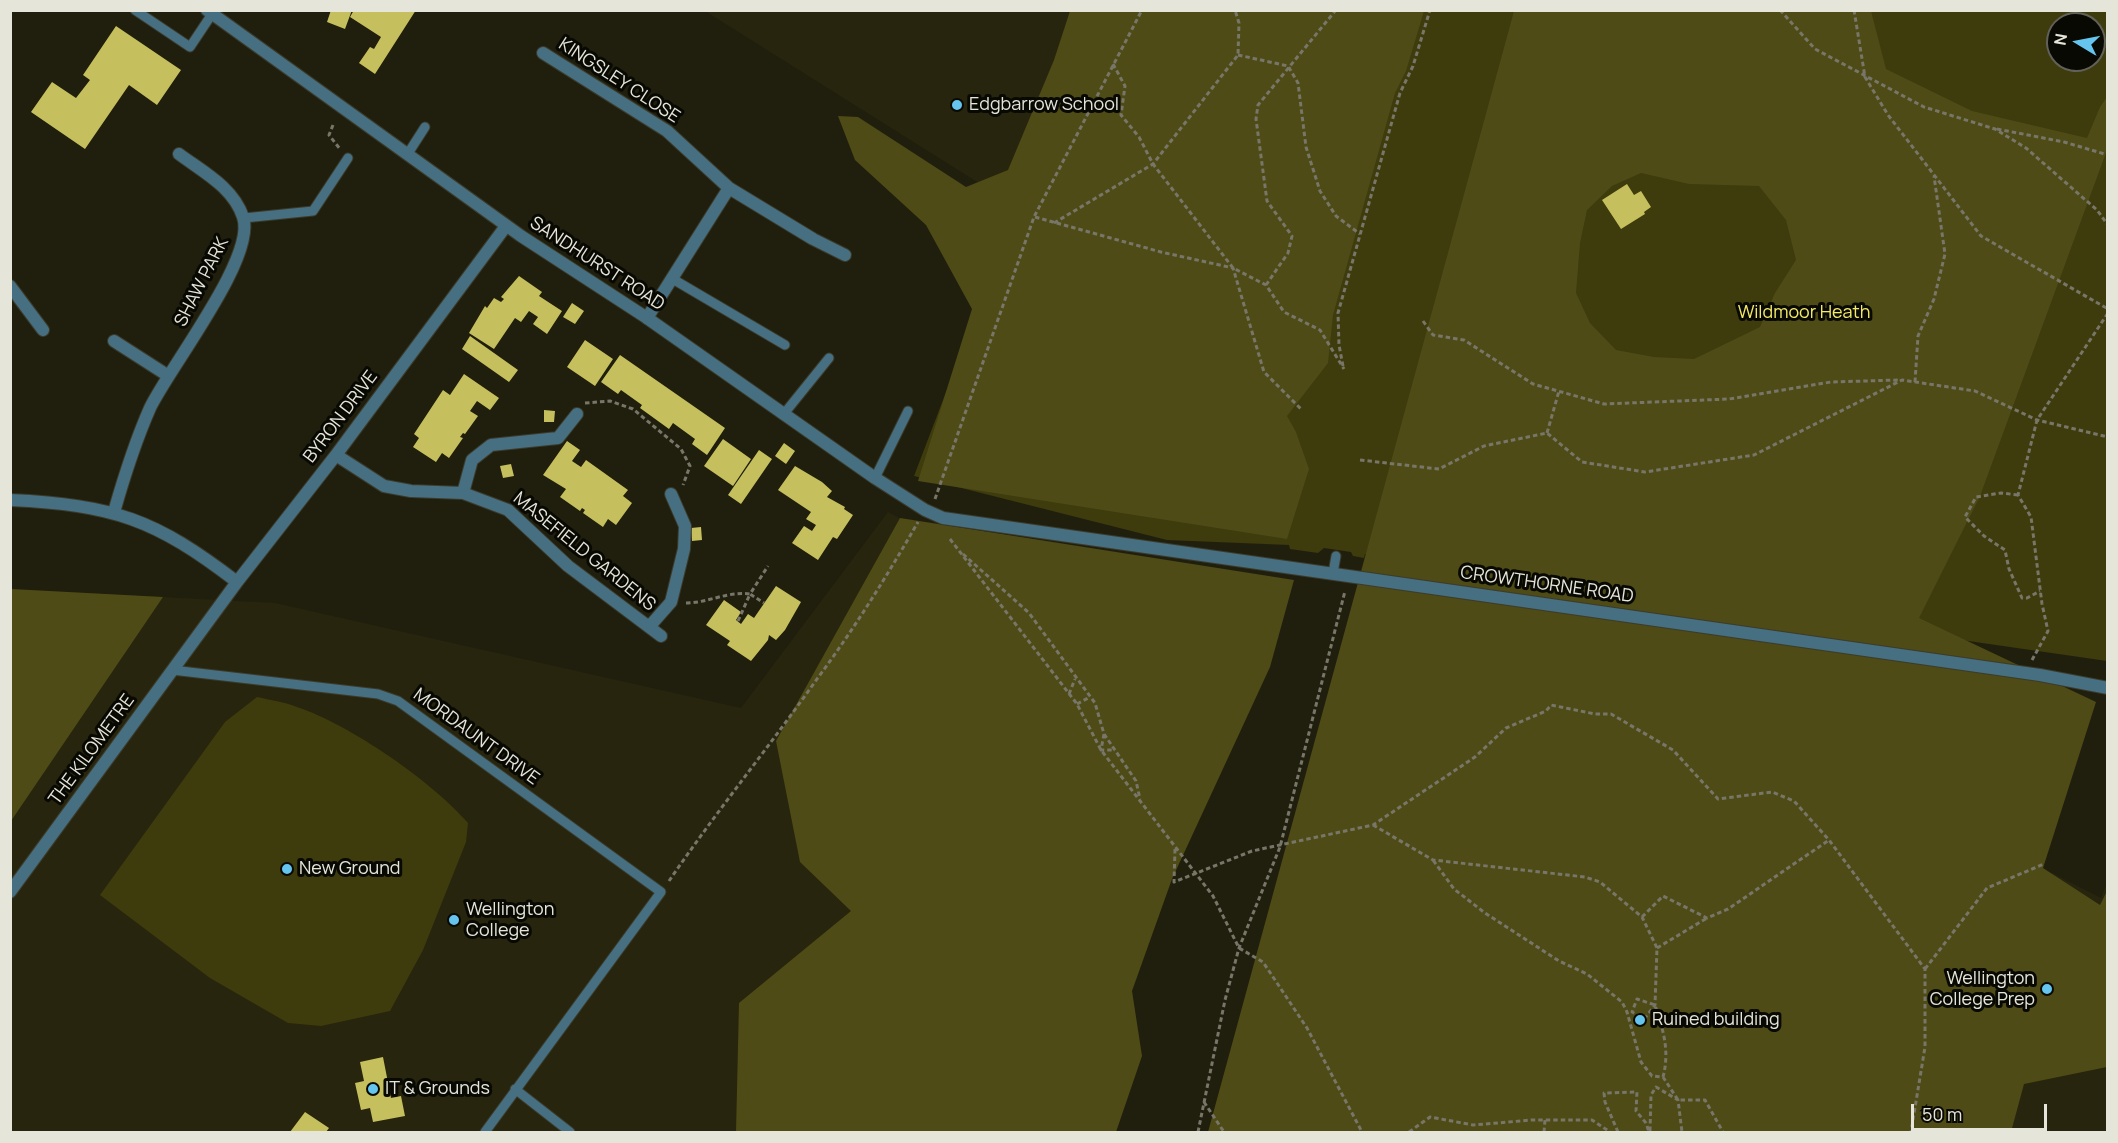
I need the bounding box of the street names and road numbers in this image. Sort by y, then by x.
street label: KINGSLEY CLOSE [554,34,684,128]
street label: SANDHURST ROAD [526,212,668,316]
street label: SHAW PARK [170,234,234,330]
street label: BYRON DRIVE [299,367,383,467]
street label: MASEFIELD GARDENS [509,488,659,616]
street label: CROWTHORNE ROAD [1459,562,1635,608]
street label: MORDAUNT DRIVE [409,684,543,790]
street label: THE KILOMETRE [45,691,139,809]

